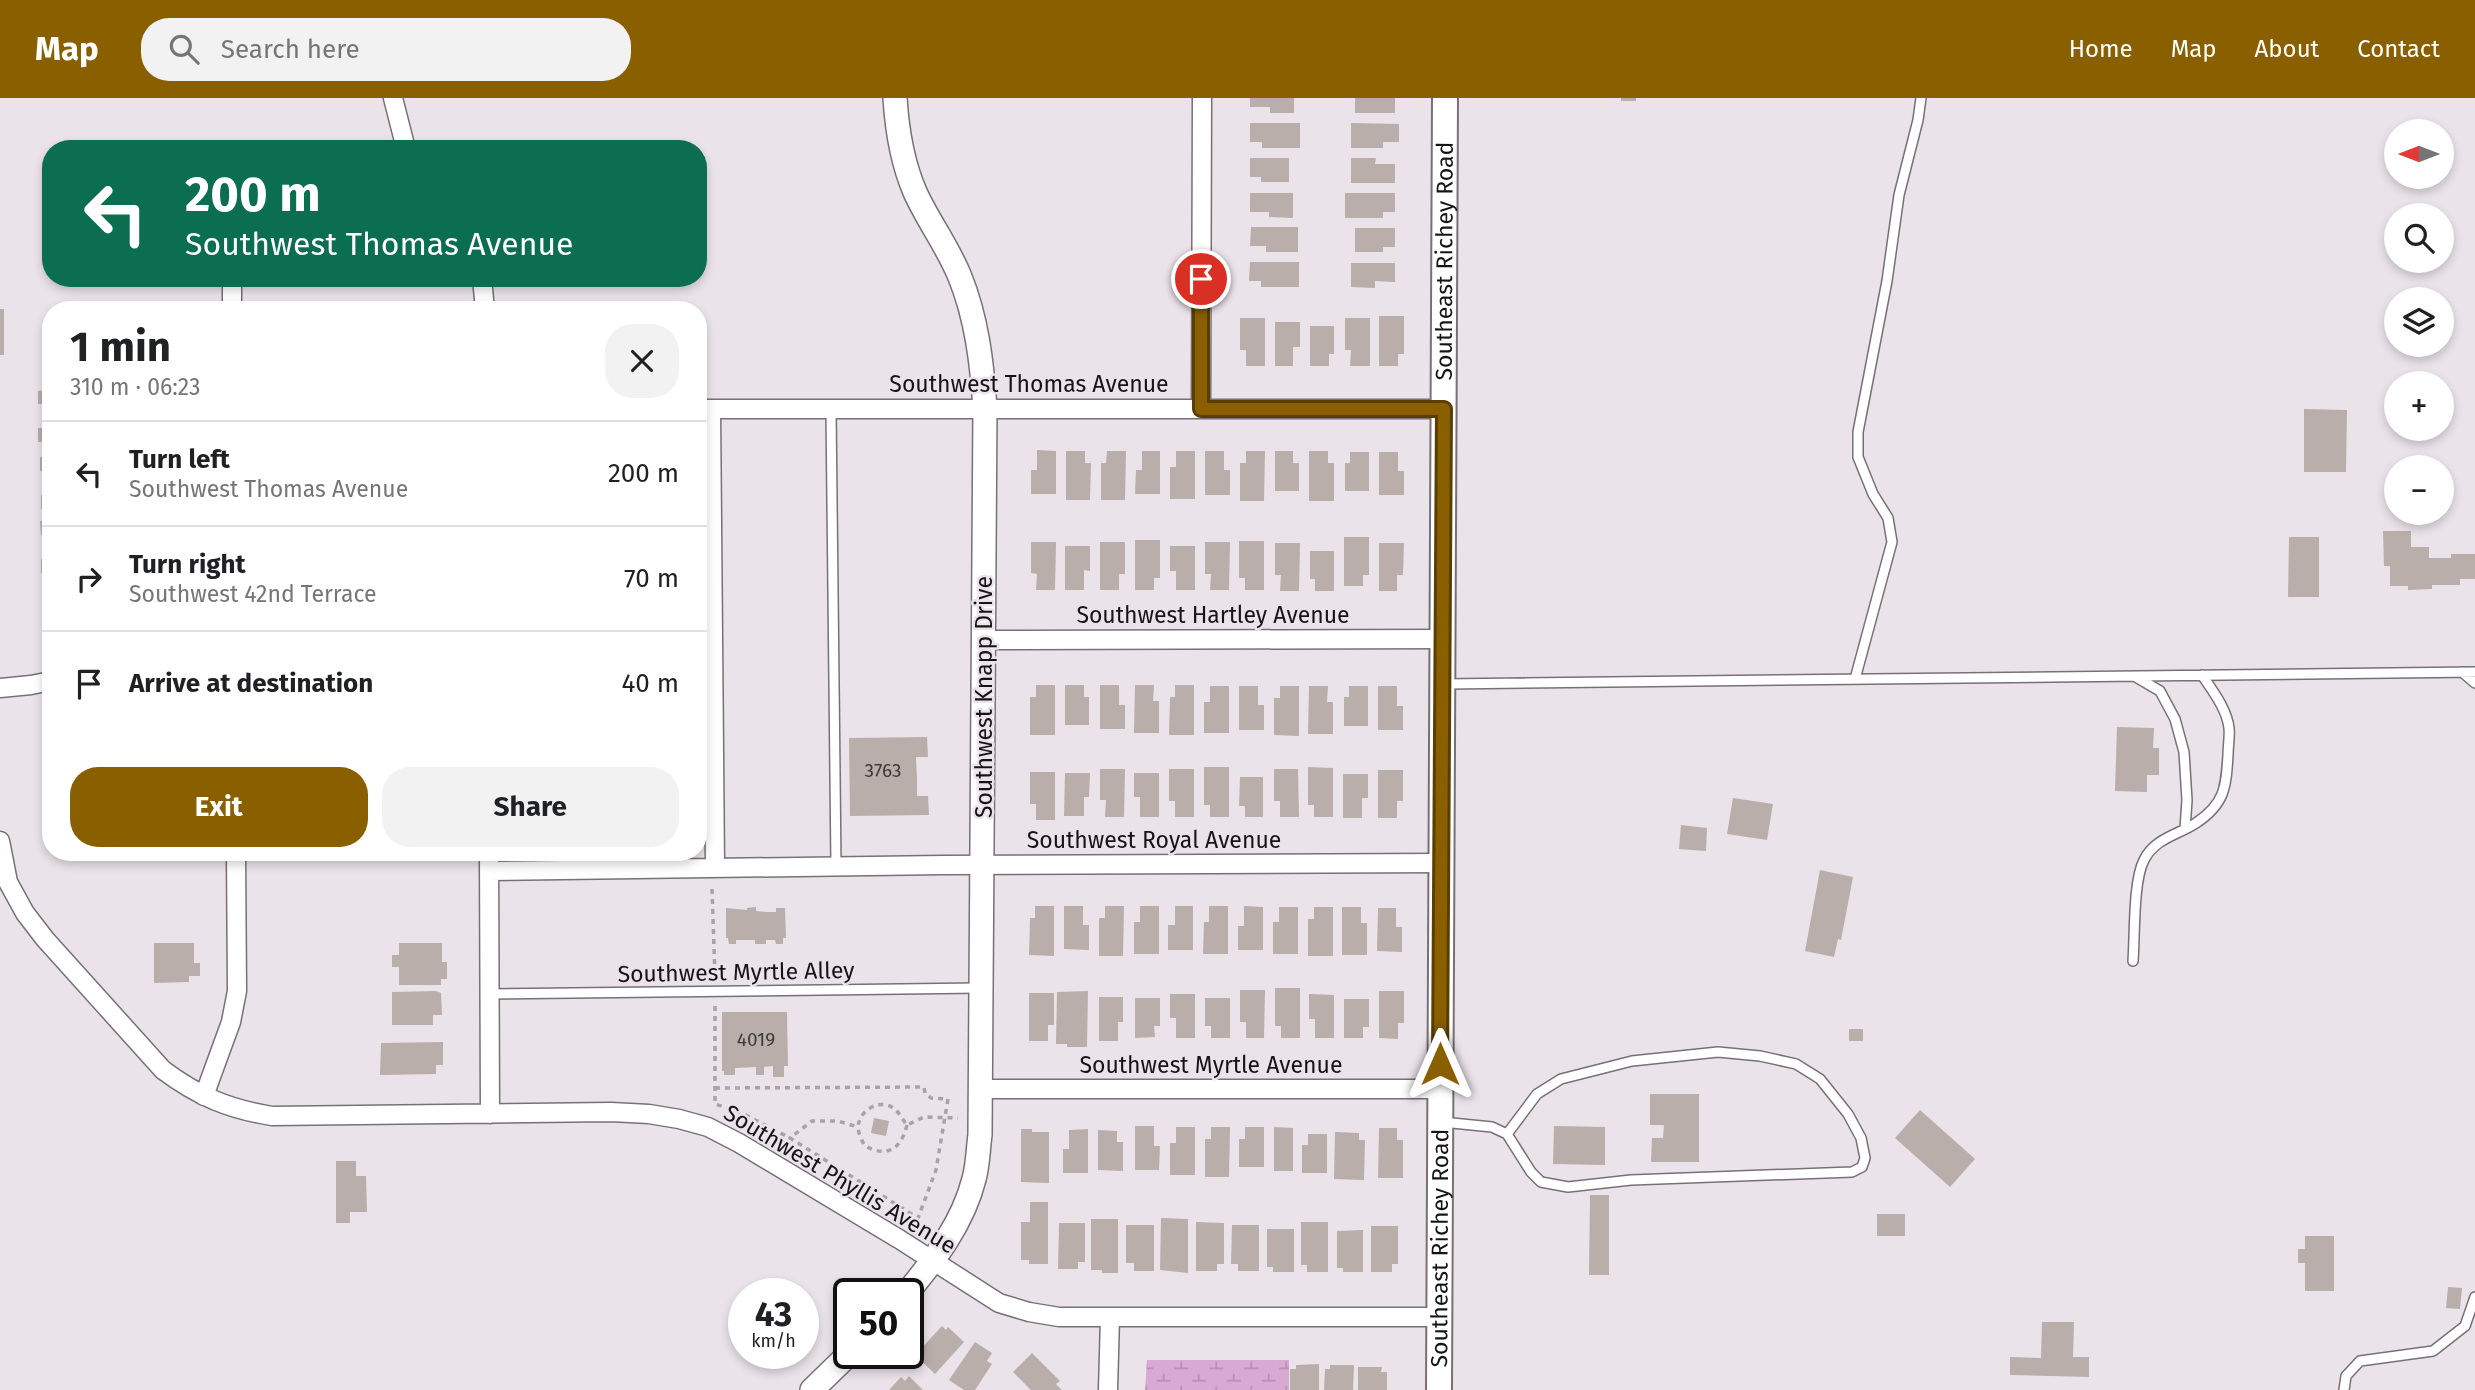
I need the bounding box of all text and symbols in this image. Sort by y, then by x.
search box [141,18,631,81]
text: Map [35,29,99,69]
icon: search [165,30,203,68]
text: Search here [221,34,360,65]
text: Home [2069,35,2133,63]
text: Map [2171,35,2217,63]
text: About [2255,35,2319,63]
text: Contact [2357,35,2440,63]
north arrow [2384,119,2454,189]
map controls [2384,119,2454,525]
street label: Southeast Richey Road [1430,142,1459,380]
text: 200 m [185,165,321,224]
icon: left [70,168,161,259]
button: search [2384,203,2454,273]
text: Southwest Thomas Avenue [185,225,574,263]
pin [1171,249,1231,309]
icon: arrive [1182,260,1220,298]
button: layers [2384,287,2454,357]
text: 1 min [70,322,171,372]
button: close [605,324,679,398]
street label: Southwest Thomas Avenue [889,370,1169,398]
button: + [2384,371,2454,441]
text: 310 m · 06:23 [70,373,201,401]
text: Turn left [129,444,230,475]
icon: left [70,455,108,493]
button: − [2384,455,2454,525]
text: 200 m [608,458,679,489]
text: Southwest Thomas Avenue [129,475,408,503]
text: Turn right [129,549,246,580]
icon: right [70,560,108,598]
text: 70 m [624,563,679,594]
street label: Southwest Knapp Drive [970,576,998,818]
text: Southwest 42nd Terrace [129,580,376,608]
street label: Southwest Hartley Avenue [1076,601,1350,629]
icon: arrive [70,665,108,703]
text: Arrive at destination [129,668,373,699]
text: 40 m [621,668,679,699]
house number: 3763 [865,759,901,782]
button: Exit [70,767,368,847]
button: Share [382,767,679,847]
street label: Southwest Royal Avenue [1027,826,1281,854]
street label: Southwest Myrtle Alley [617,956,855,988]
position arrow [1403,1027,1477,1101]
house number: 4019 [737,1028,775,1051]
street label: Southwest Myrtle Avenue [1079,1051,1343,1079]
street label: Southwest Phyllis Avenue [719,1099,961,1259]
street label: Southeast Richey Road [1425,1129,1454,1367]
speed limit sign: 50 [833,1278,924,1369]
text: 43 [755,1293,792,1335]
text: km/h [751,1330,796,1352]

